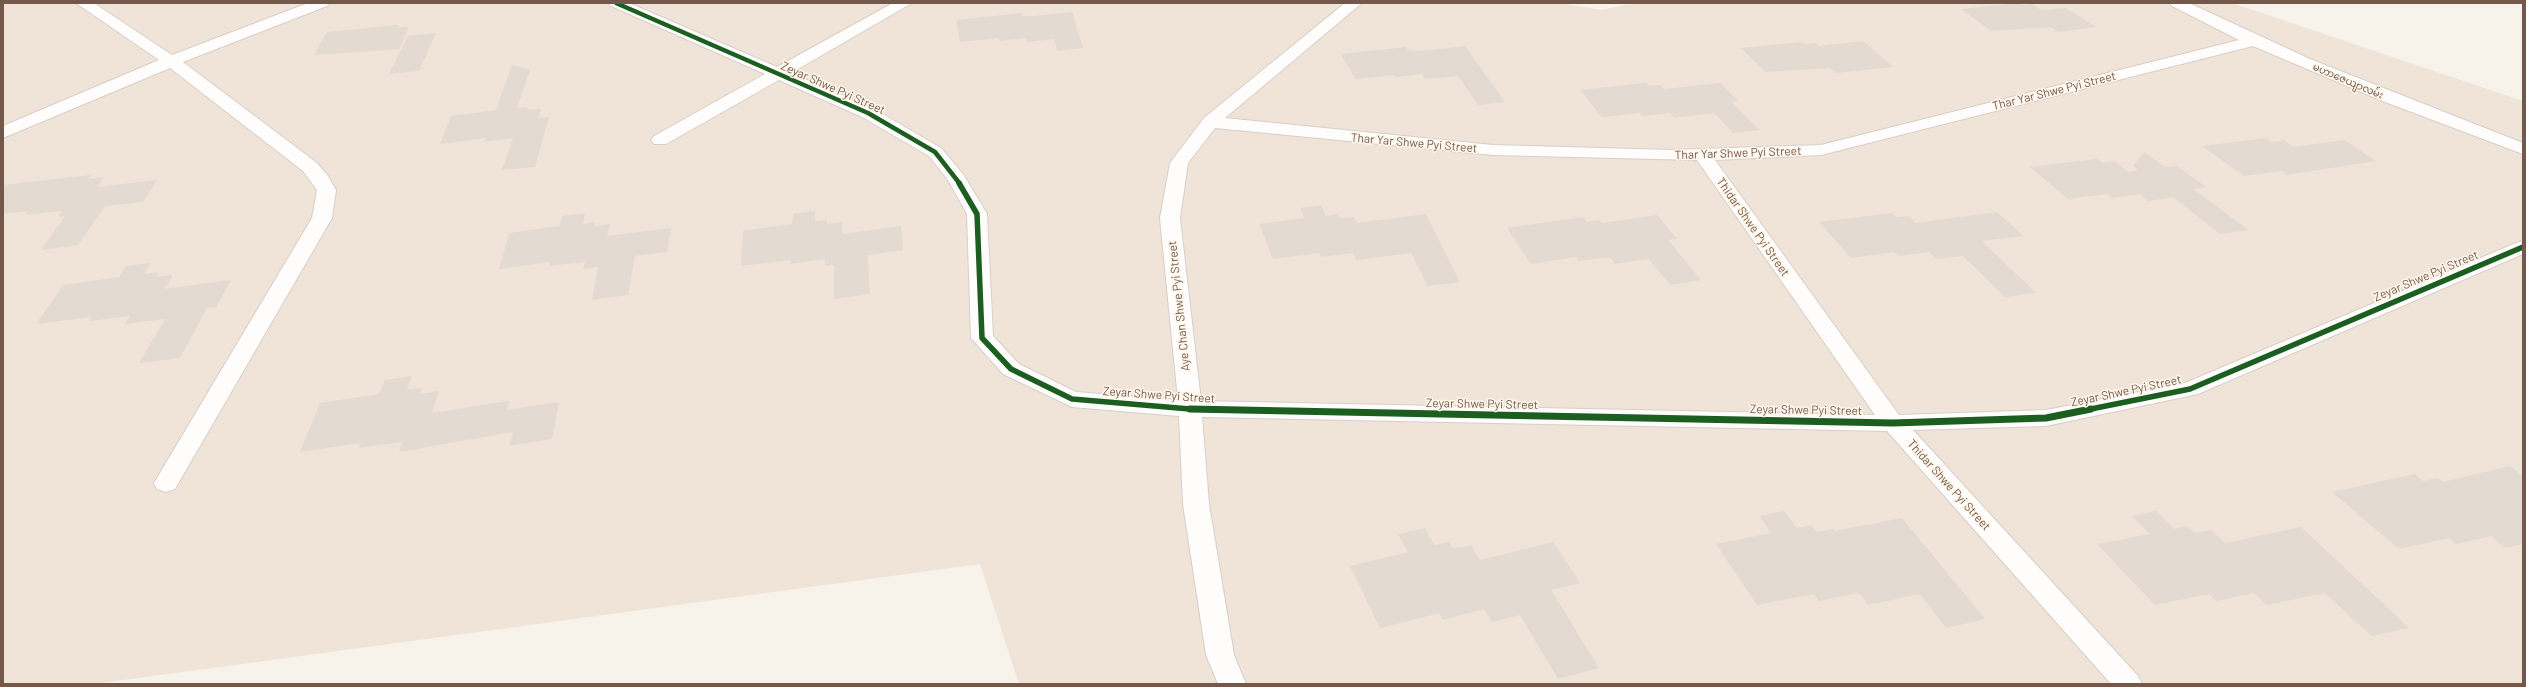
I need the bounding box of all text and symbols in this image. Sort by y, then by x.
street label: Zeyar Shwe Pyi Street [779,59,887,117]
street label: မဟာဇေယျာလမ်း [2311,61,2385,101]
street label: Thar Yar Shwe Pyi Street [1991,69,2117,113]
street label: Thar Yar Shwe Pyi Street [1350,130,1478,156]
street label: Thar Yar Shwe Pyi Street [1674,144,1802,162]
street label: Thidar Shwe Pyi Street [1713,175,1793,279]
street label: Aye Chan Shwe Pyi Street [1165,240,1193,372]
street label: Zeyar Shwe Pyi Street [2371,247,2481,305]
street label: Zeyar Shwe Pyi Street [2069,372,2183,410]
street label: Zeyar Shwe Pyi Street [1102,384,1216,406]
street label: Zeyar Shwe Pyi Street [1426,396,1538,412]
street label: Zeyar Shwe Pyi Street [1750,402,1862,418]
street label: Thidar Shwe Pyi Street [1904,437,1994,533]

